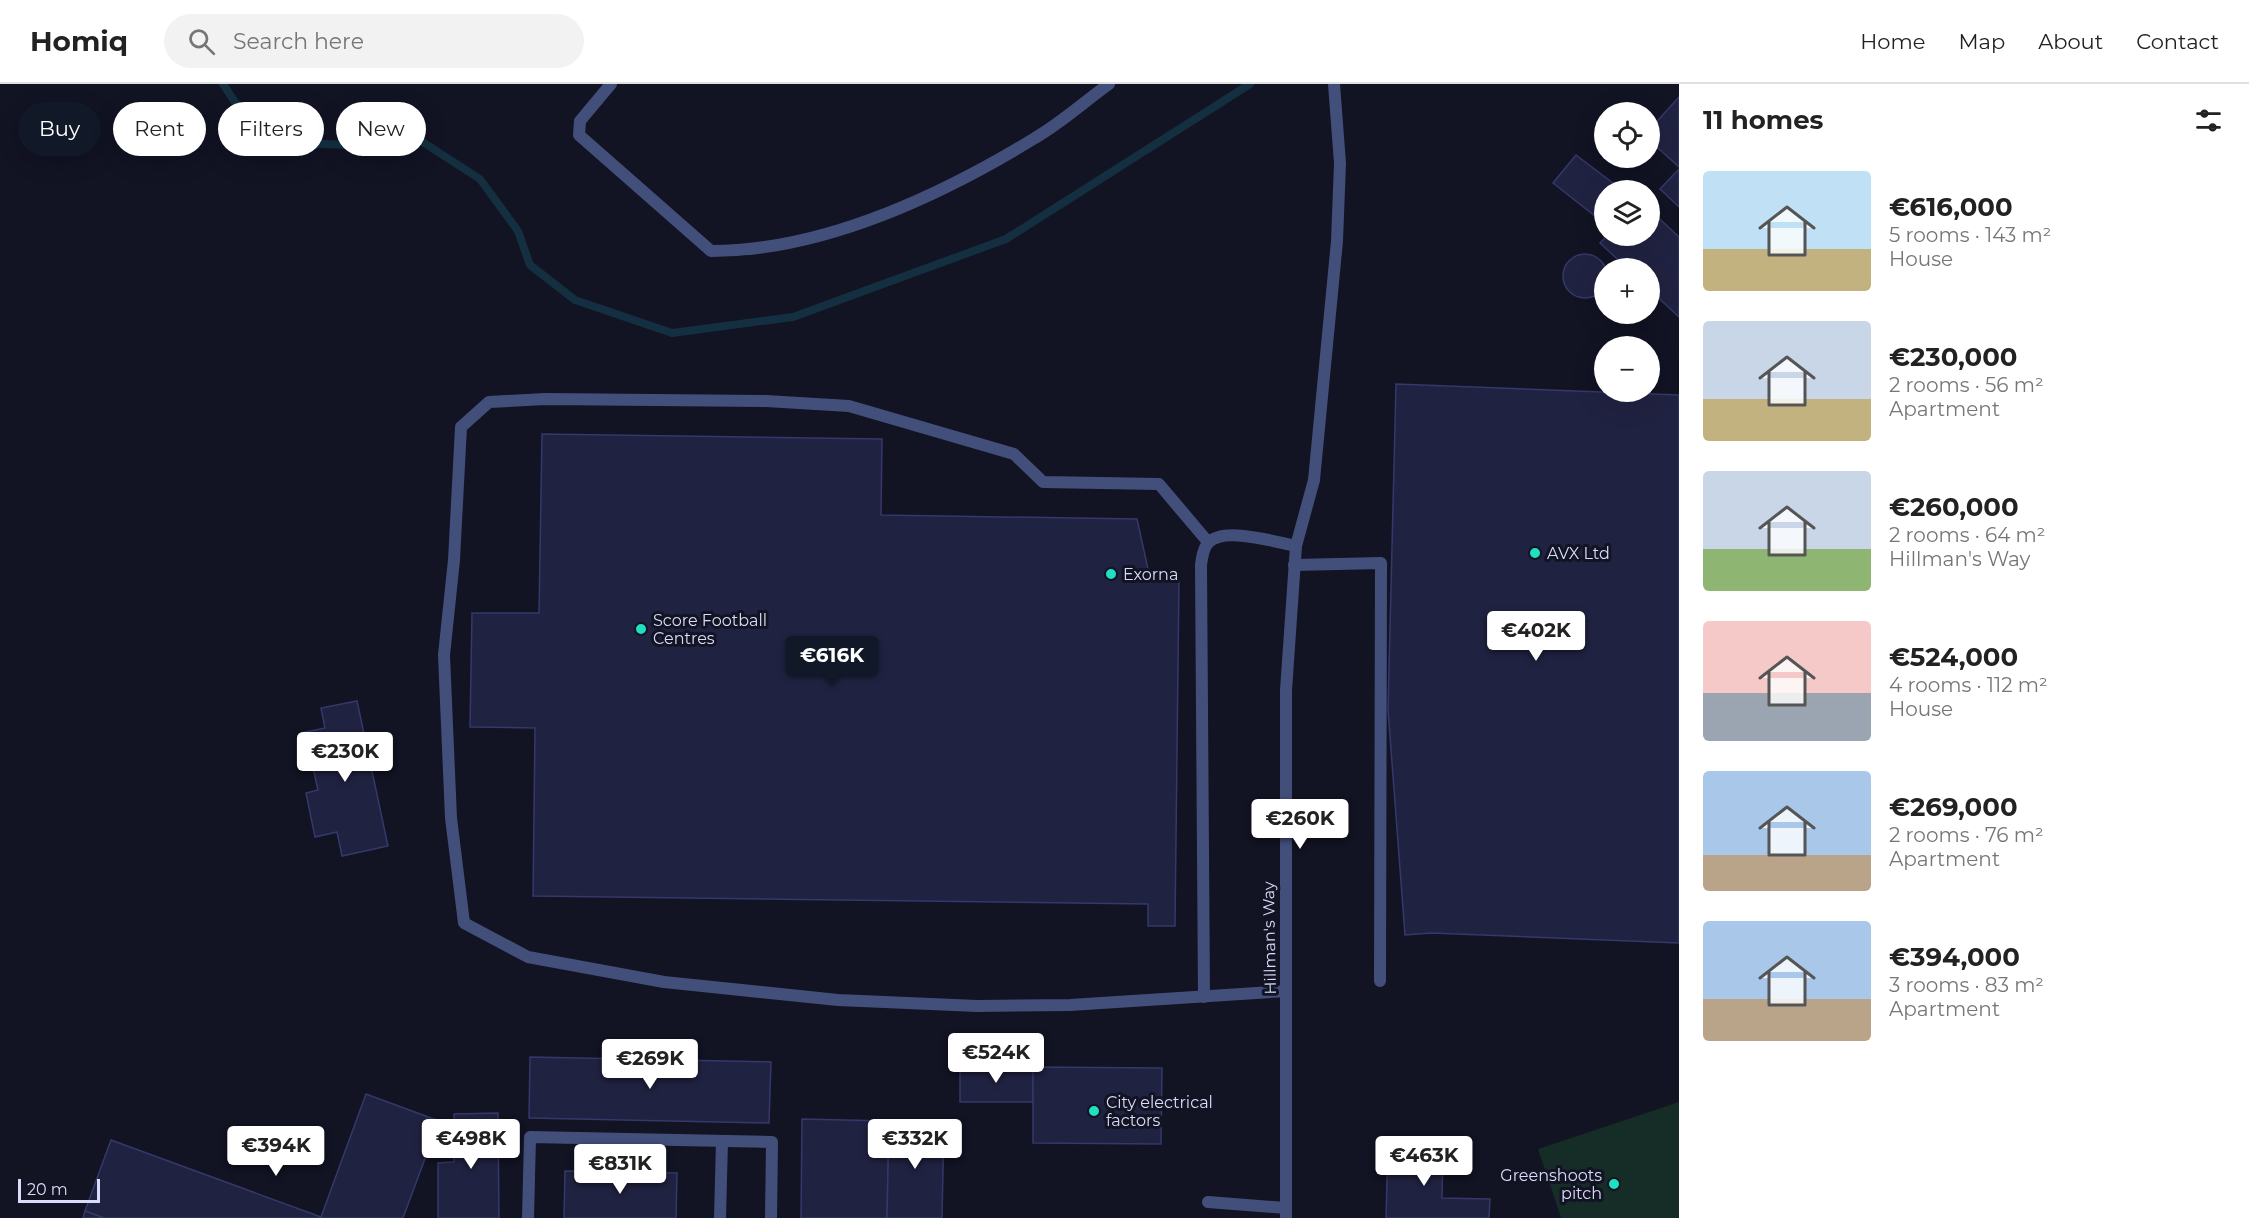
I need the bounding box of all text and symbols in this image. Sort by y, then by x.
search box [164,14,584,68]
text: Homiq [30,24,128,58]
icon: search [185,25,218,58]
text: Search here [233,28,364,55]
text: Home [1860,29,1925,54]
text: Map [1958,29,2005,54]
text: About [2038,29,2103,54]
text: Contact [2136,29,2219,54]
chip: Buy [18,102,101,156]
chip: Rent [113,102,206,156]
chip: Filters [218,102,324,156]
chip: New [336,102,426,156]
map controls [1594,102,1660,402]
button: locate [1594,102,1660,168]
text: 11 homes [1703,104,1823,136]
icon: filters [2192,104,2225,137]
button: layers [1594,180,1660,246]
text: €616,000 [1889,191,2013,223]
icon: home [1751,195,1823,267]
text: 5 rooms · 143 m² [1889,223,2051,247]
text: House [1889,247,1953,271]
button: + [1594,258,1660,324]
button: − [1594,336,1660,402]
text: €230,000 [1889,341,2017,373]
icon: home [1751,345,1823,417]
text: 2 rooms · 56 m² [1889,373,2044,397]
text: Apartment [1889,397,2000,421]
text: €260,000 [1889,491,2019,523]
icon: home [1751,495,1823,567]
text: 2 rooms · 64 m² [1889,523,2045,547]
place label: AVX Ltd [1547,544,1610,563]
marker: AVX Ltd [1528,546,1542,560]
text: Hillman's Way [1889,547,2030,571]
place label: Exorna [1123,565,1178,584]
marker: Exorna [1104,567,1118,581]
place label: Score Football Centres [653,611,767,648]
pin: €402K [1494,611,1578,662]
text: €402K [1501,618,1571,642]
marker: Score Football Centres [634,622,648,636]
pin: €616K [790,636,874,687]
text: €524,000 [1889,641,2018,673]
text: €616K [800,643,864,667]
icon: home [1751,645,1823,717]
text: 4 rooms · 112 m² [1889,673,2048,697]
text: House [1889,697,1953,721]
pin: €230K [303,732,387,783]
text: €230K [311,739,379,763]
text: €269,000 [1889,791,2018,823]
icon: home [1751,795,1823,867]
pin: €260K [1258,799,1342,850]
text: €260K [1265,806,1335,830]
text: 2 rooms · 76 m² [1889,823,2044,847]
text: Apartment [1889,847,2000,871]
street label: Hillman's Way [1259,881,1280,995]
text: €394,000 [1889,941,2020,973]
icon: home [1751,945,1823,1017]
text: 3 rooms · 83 m² [1889,973,2044,997]
text: Apartment [1889,997,2000,1021]
pin: €524K [954,1033,1038,1084]
pin: €269K [608,1039,692,1090]
text: €524K [962,1040,1030,1064]
text: €269K [616,1046,684,1070]
place label: City electrical factors [1106,1093,1213,1130]
marker: City electrical factors [1087,1104,1101,1118]
pin: €498K [429,1119,513,1170]
pin: €332K [873,1119,957,1170]
pin: €394K [234,1126,318,1177]
text: €498K [436,1126,506,1150]
text: €332K [882,1126,948,1150]
text: €394K [241,1133,311,1157]
pin: €463K [1382,1136,1466,1187]
text: €463K [1389,1143,1459,1167]
pin: €831K [578,1144,662,1195]
text: €831K [588,1151,652,1175]
place label: Greenshoots pitch [1500,1166,1602,1203]
scale bar [18,1176,100,1204]
marker: Greenshoots pitch [1607,1177,1621,1191]
text: 20 m [27,1180,68,1199]

